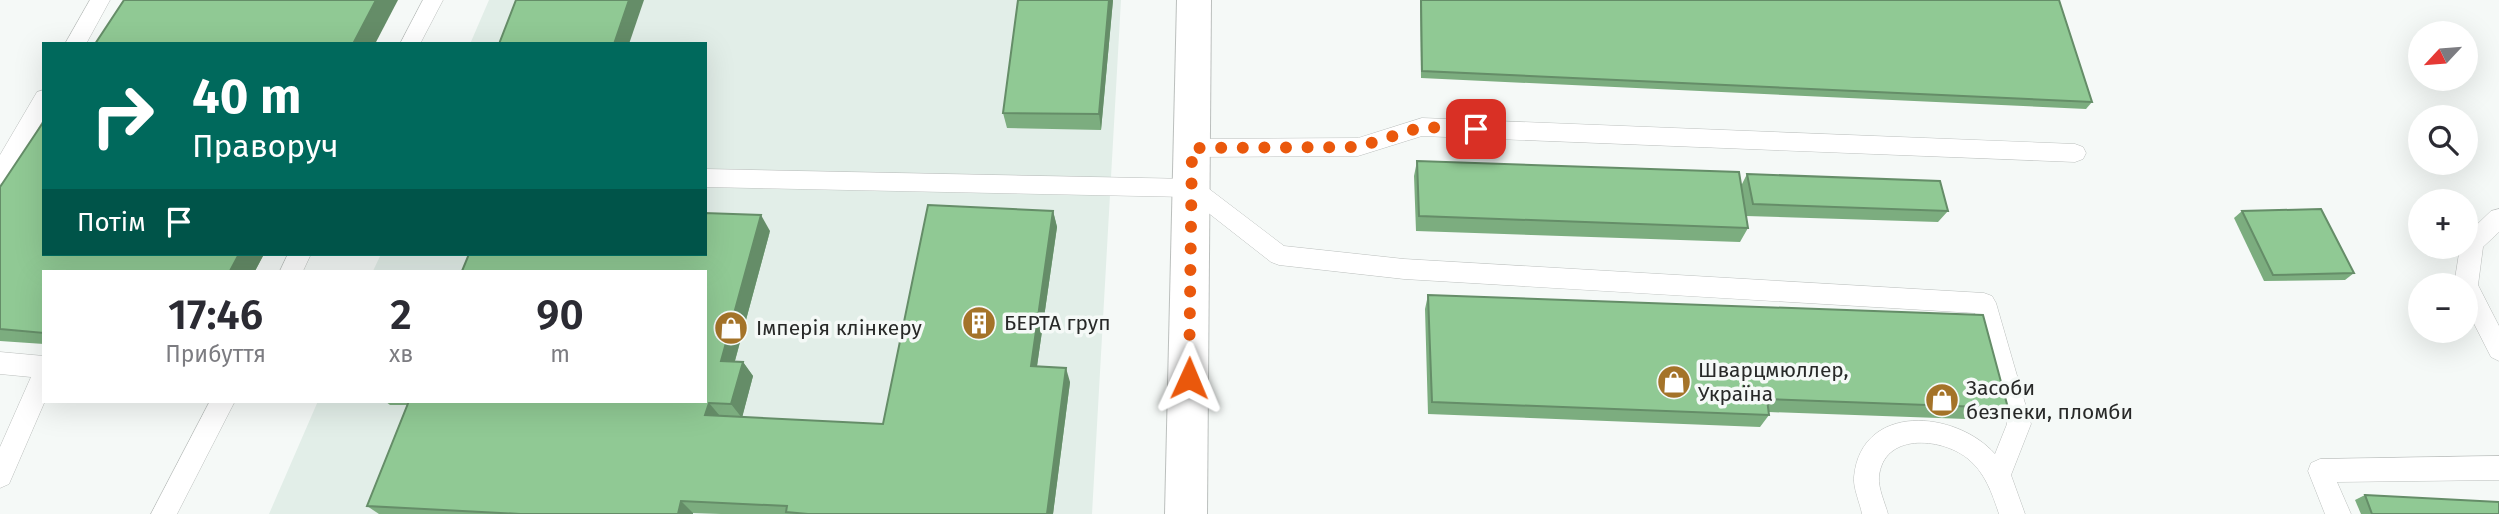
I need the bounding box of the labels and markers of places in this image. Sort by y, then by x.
pin [1446,99,1506,159]
building icon: БЕРТА груп [960,304,998,342]
shop icon: Імперія клінкеру [712,309,750,347]
place label: БЕРТА груп [1004,310,1111,336]
place label: Імперія клінкеру [756,315,923,341]
place label: Шварцмюллер, Україна [1698,357,1849,407]
shop icon: Шварцмюллер, Україна [1655,363,1693,401]
place label: Засоби безпеки, пломби [1966,375,2133,425]
shop icon: Засоби безпеки, пломби [1923,381,1961,419]

